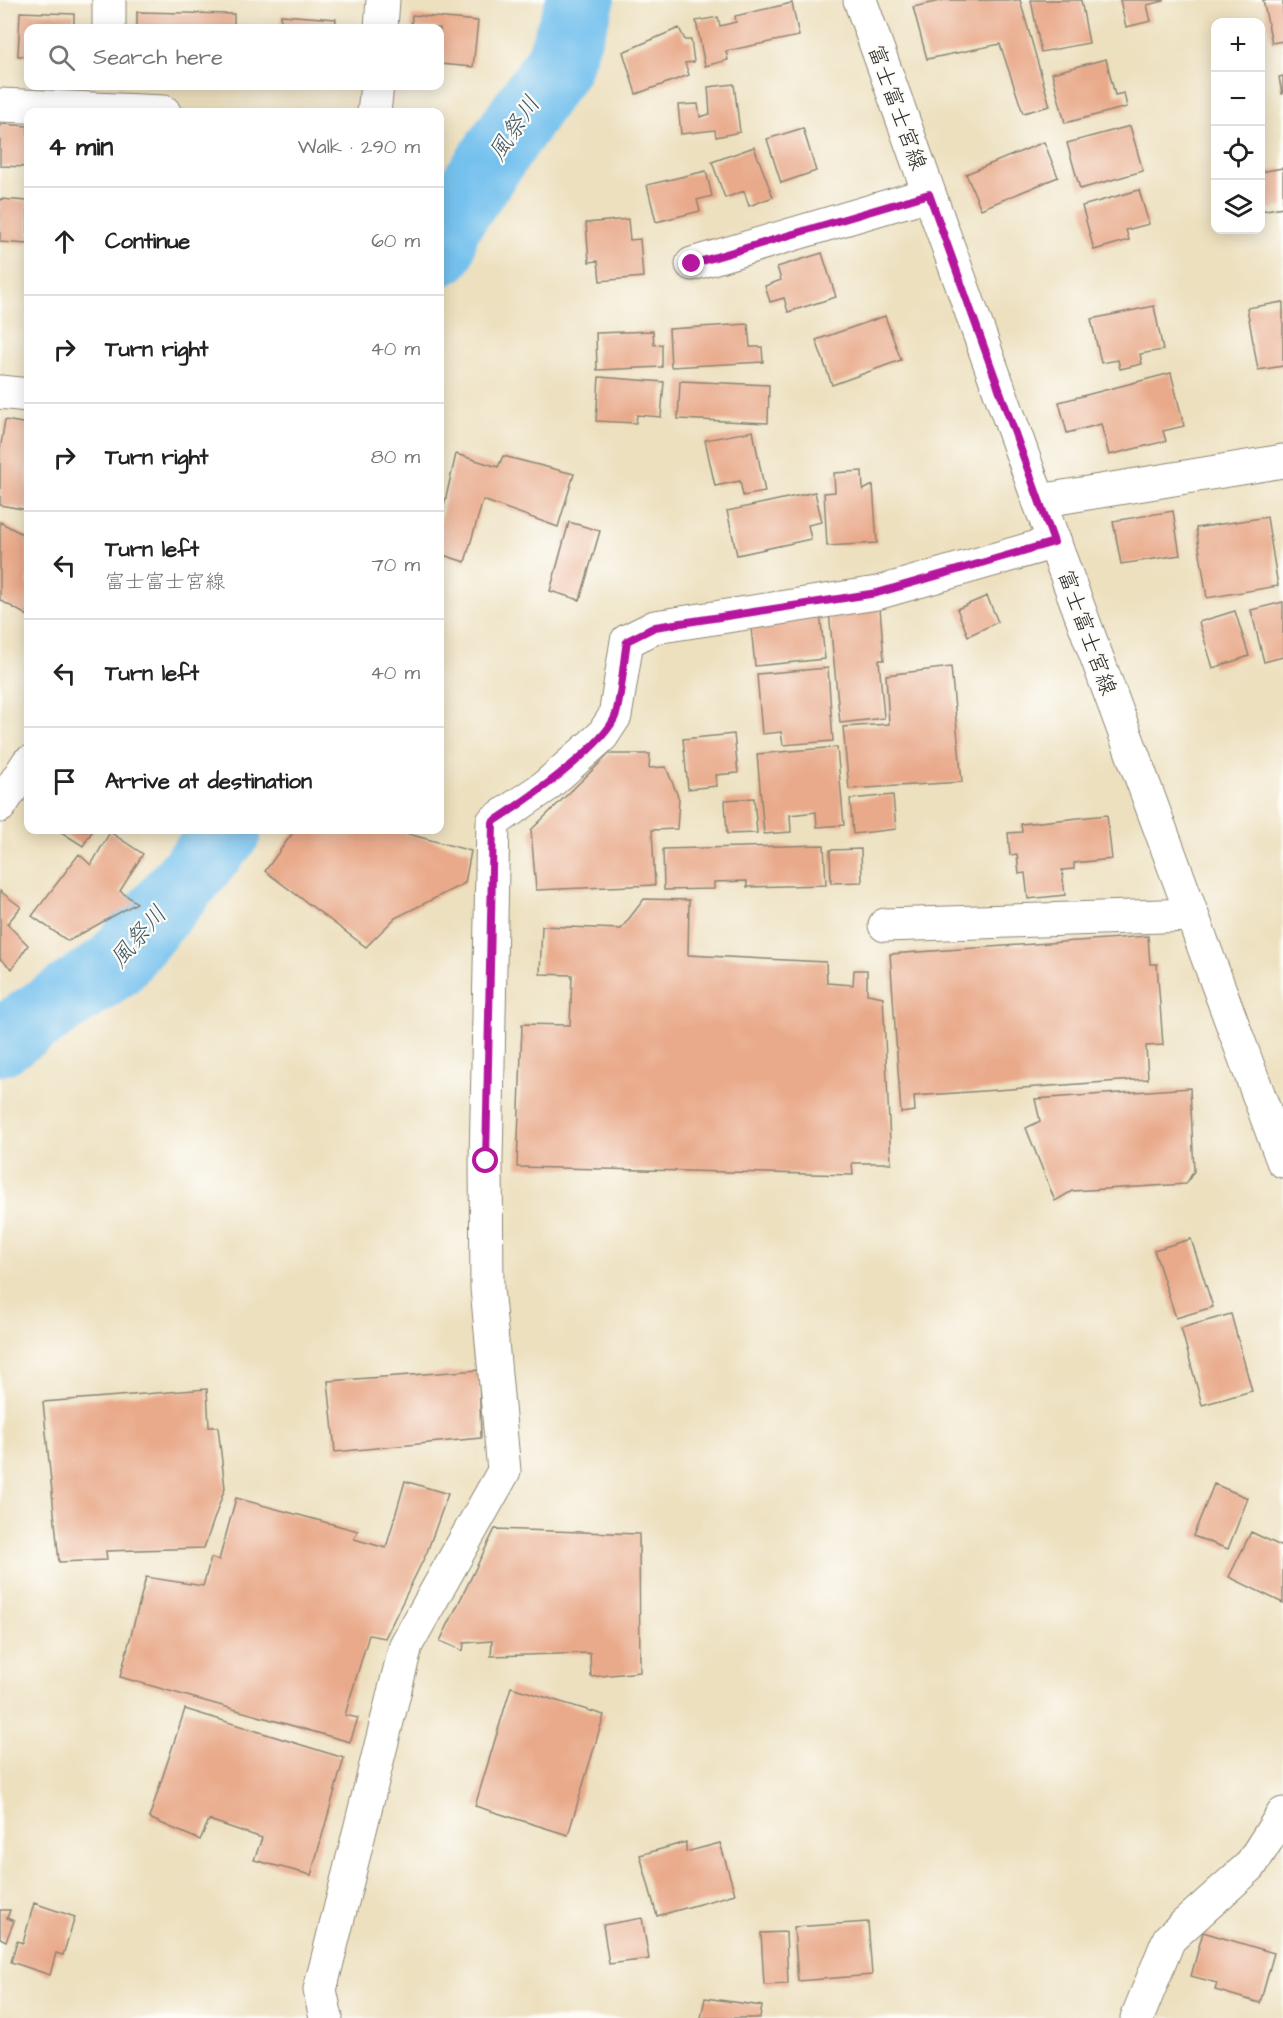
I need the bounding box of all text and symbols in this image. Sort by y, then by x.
map controls [1211,18,1265,234]
button: + [1211,18,1265,72]
search box [24,24,444,90]
street label: 富士富士宮線 [859,40,934,175]
icon: search [45,41,78,74]
text: Search here [93,42,223,73]
button: − [1211,72,1265,126]
water label: 風祭川 [481,89,549,168]
button: locate [1211,126,1265,180]
text: 4 min [48,129,113,165]
text: Walk · 290 m [298,133,420,161]
button: layers [1211,180,1265,234]
icon: ahead [48,225,81,258]
text: Continue [105,226,190,257]
text: 60 m [371,227,420,255]
route end [678,250,704,276]
icon: right [48,333,81,366]
text: Turn right [105,334,208,365]
text: 40 m [370,335,420,363]
icon: right [48,441,81,474]
text: Turn right [105,442,208,473]
text: 80 m [371,443,420,471]
text: Turn left [105,534,199,565]
icon: left [48,549,81,582]
text: 70 m [372,551,420,579]
street label: 富士富士宮線 [1049,565,1124,700]
text: 富士富士宮線 [105,568,225,596]
icon: left [48,657,81,690]
text: Turn left [105,658,199,689]
text: 40 m [370,659,420,687]
icon: arrive [48,765,81,798]
text: Arrive at destination [105,766,312,797]
water label: 風祭川 [102,898,175,975]
route start [472,1147,498,1173]

